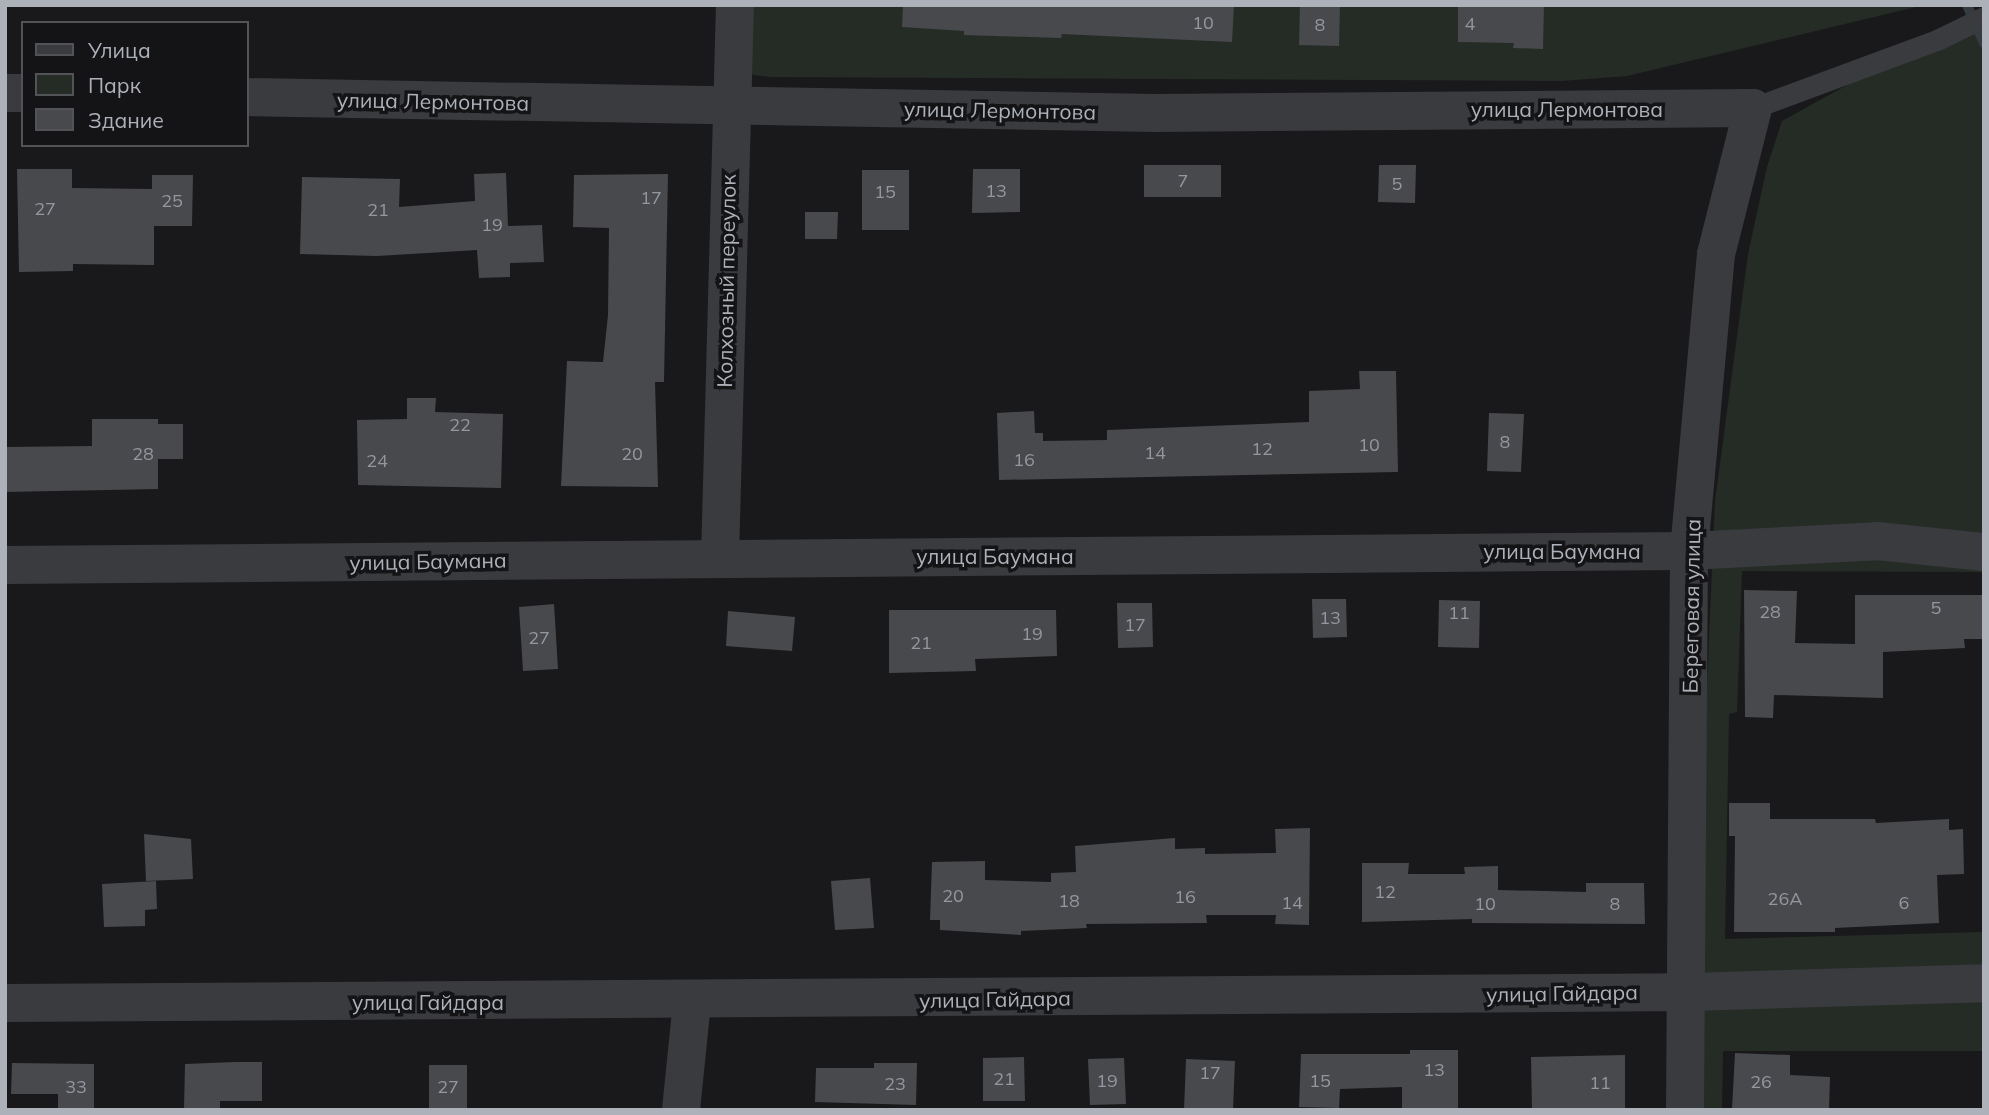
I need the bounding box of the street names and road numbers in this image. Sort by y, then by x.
street label: улица Лермонтова [337,87,529,115]
street label: улица Лермонтова [904,96,1096,124]
street label: улица Лермонтова [1471,96,1663,122]
street label: Колхозный переулок [712,174,740,388]
street label: Береговая улица [1677,519,1705,693]
street label: улица Баумана [1483,538,1641,564]
street label: улица Баумана [916,543,1074,569]
street label: улица Баумана [349,547,507,575]
street label: улица Гайдара [1486,979,1638,1007]
street label: улица Гайдара [919,985,1071,1013]
street label: улица Гайдара [352,989,504,1015]

